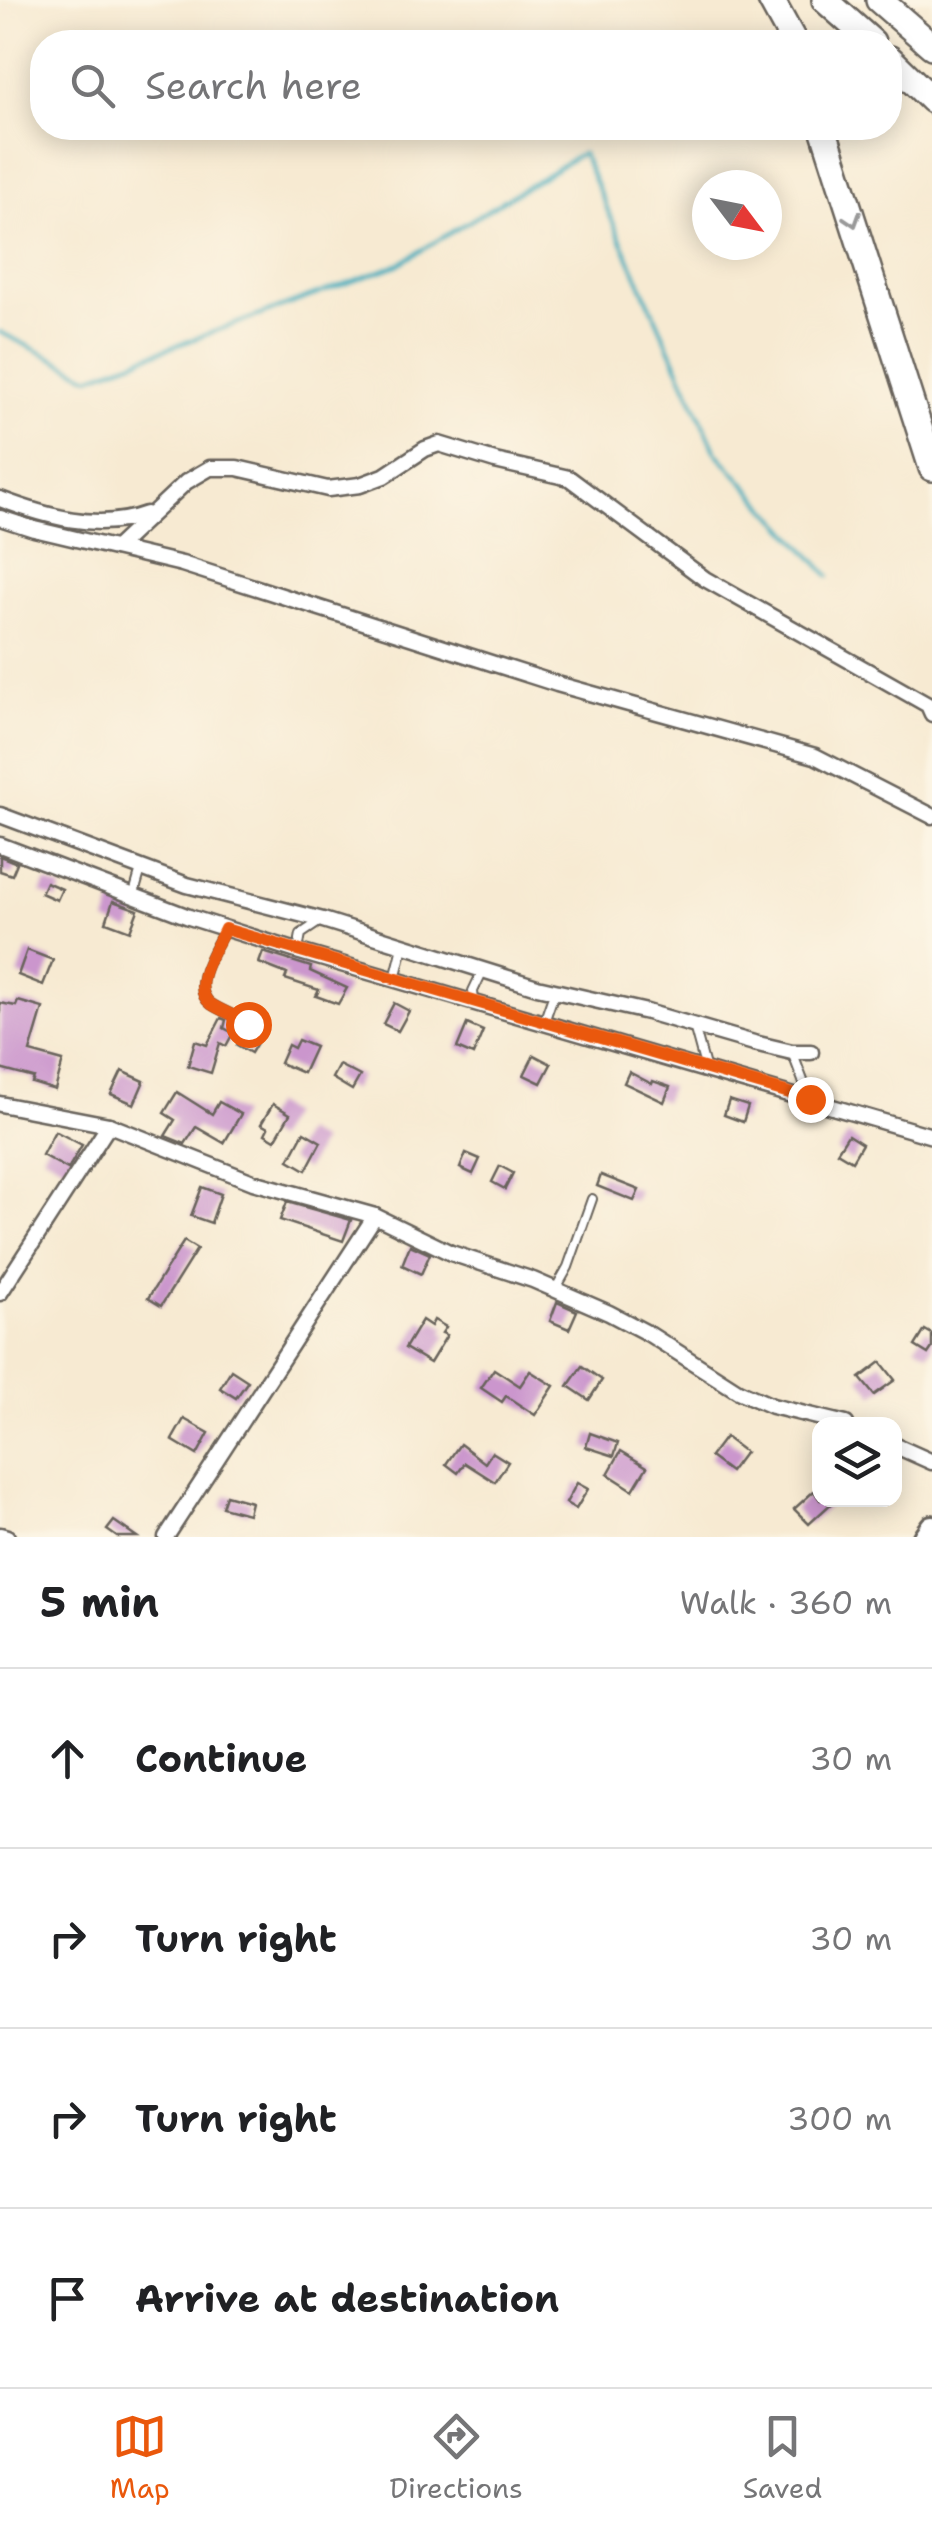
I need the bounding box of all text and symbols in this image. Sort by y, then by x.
search box [30,30,902,140]
icon: search [65,58,120,113]
text: Search here [145,60,362,111]
north arrow [692,170,782,260]
one-way arrow [842,211,862,228]
route start [226,1002,272,1048]
route end [788,1077,834,1123]
map controls [812,1417,902,1507]
button: layers [812,1417,902,1507]
text: 5 min [40,1574,159,1630]
text: Walk · 360 m [680,1581,892,1624]
icon: ahead [40,1731,95,1786]
text: Continue [135,1733,307,1784]
text: 30 m [809,1737,892,1780]
icon: right [40,1911,95,1966]
text: Turn right [135,1913,337,1964]
text: 30 m [809,1917,892,1960]
icon: right [40,2091,95,2146]
text: Turn right [135,2093,337,2144]
text: 300 m [787,2097,892,2140]
icon: arrive [40,2271,95,2326]
text: Arrive at destination [135,2273,559,2324]
tab: Map [110,2409,170,2507]
tab: Directions [389,2409,523,2507]
tab: Saved [743,2409,822,2507]

